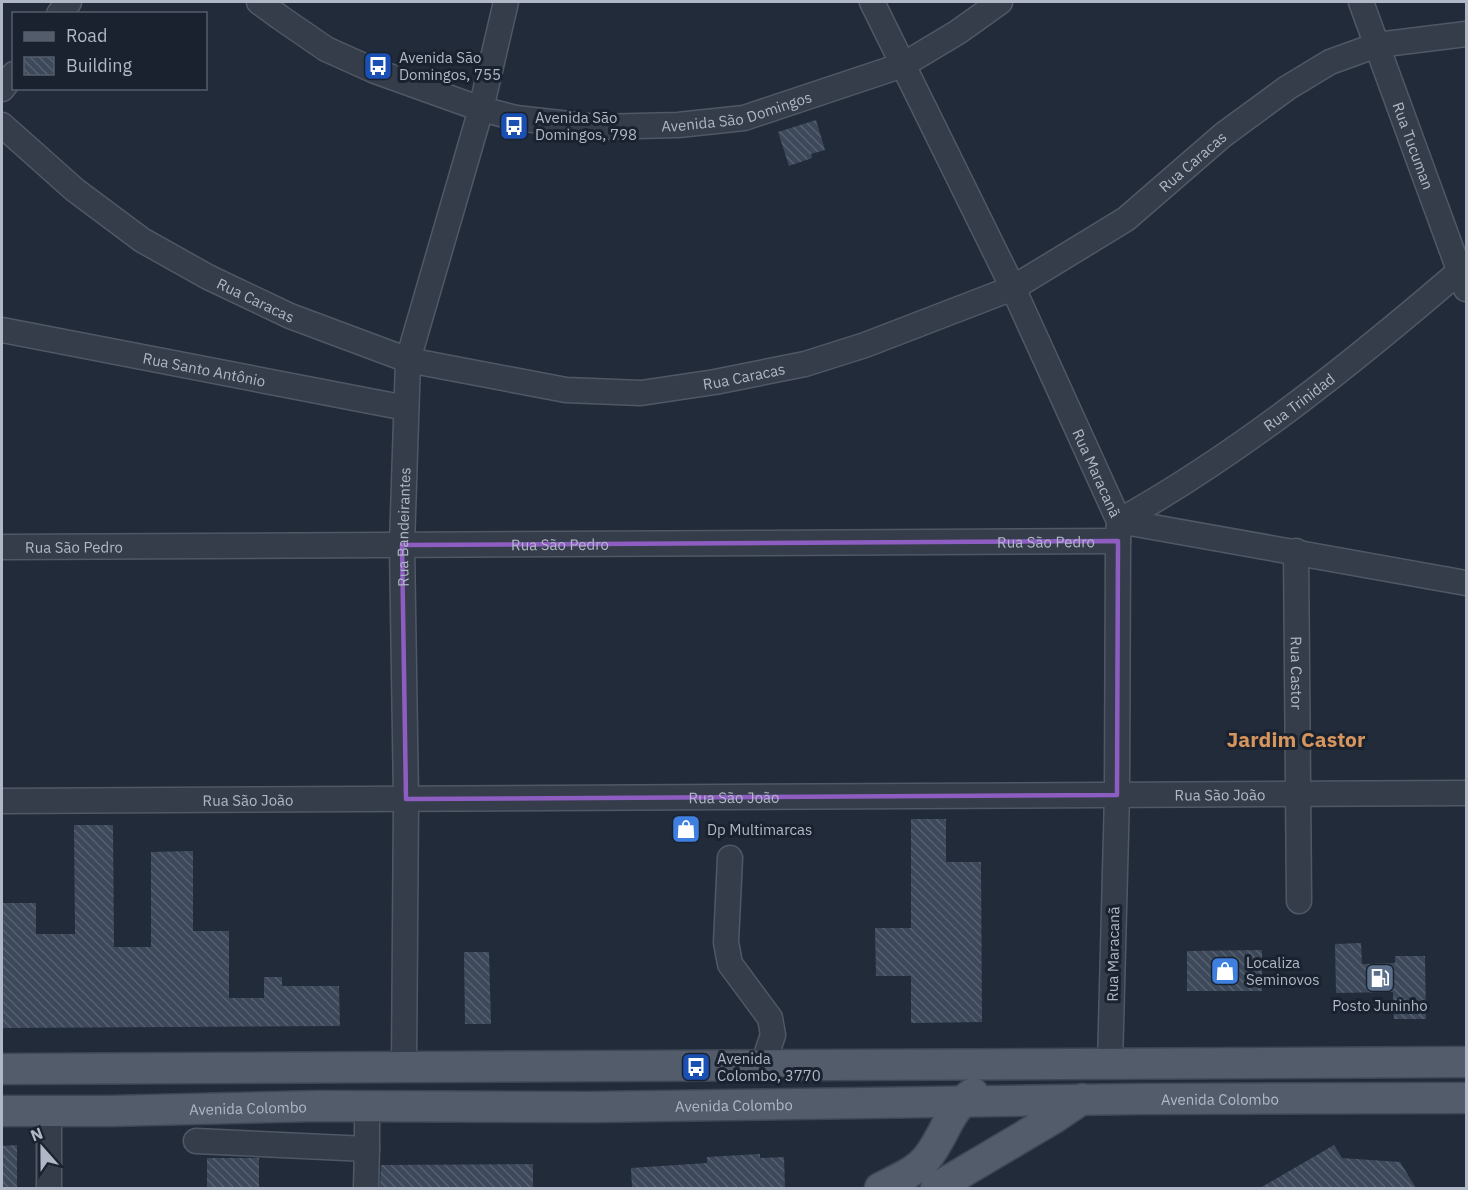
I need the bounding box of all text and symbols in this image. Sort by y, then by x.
legend [12,12,207,90]
text: Road [66,24,107,47]
place label: Avenida São Domingos, 755 [399,48,501,84]
bus stop icon: Avenida São Domingos, 755 [362,50,394,82]
text: Building [66,54,133,77]
street label: Avenida São Domingos [661,87,814,135]
street label: Rua Tucuman [1389,99,1438,192]
place label: Avenida São Domingos, 798 [535,108,637,144]
bus stop icon: Avenida São Domingos, 798 [498,110,530,142]
street label: Rua Caracas [1155,127,1230,196]
street label: Rua Caracas [214,273,297,326]
street label: Rua Santo Antônio [141,348,267,390]
street label: Rua Caracas [702,359,787,393]
street label: Rua Trinidad [1259,369,1338,435]
street label: Rua Maracanã [1069,426,1126,520]
street label: Rua Bandeirantes [392,467,414,587]
street label: Rua São Pedro [997,532,1095,551]
street label: Rua São Pedro [511,534,609,554]
street label: Rua São Pedro [25,537,123,556]
street label: Rua Castor [1287,636,1307,710]
district label: Jardim Castor [1227,725,1366,753]
street label: Rua São João [1174,785,1265,804]
street label: Rua São João [689,787,779,807]
street label: Rua São João [203,790,293,809]
shop icon: Dp Multimarcas [670,813,702,845]
place label: Dp Multimarcas [707,820,812,839]
street label: Rua Maracanã [1103,906,1123,1002]
place label: Localiza Seminovos [1246,953,1320,989]
shop icon: Localiza Seminovos [1209,955,1241,987]
fuel station icon: Posto Juninho [1364,962,1396,994]
place label: Posto Juninho [1332,996,1428,1015]
place label: Avenida Colombo, 3770 [717,1049,821,1085]
bus stop icon: Avenida Colombo, 3770 [680,1051,712,1083]
street label: Avenida Colombo [1161,1089,1279,1108]
street label: Avenida Colombo [675,1095,793,1115]
street label: Avenida Colombo [189,1097,307,1119]
north arrow [12,1118,72,1178]
text: N [28,1123,46,1145]

